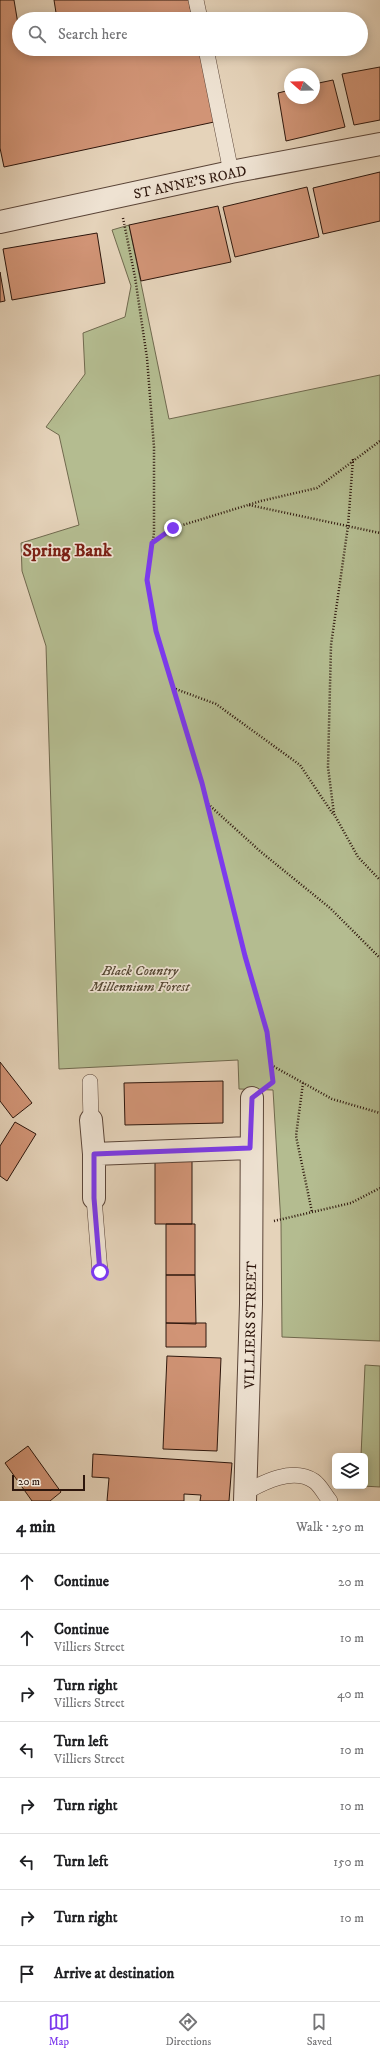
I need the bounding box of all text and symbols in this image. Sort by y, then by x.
search box [12,12,368,56]
icon: search [26,23,48,45]
text: Search here [58,25,127,44]
north arrow [284,68,320,104]
street label: ST ANNE'S ROAD [132,162,248,204]
route end [164,519,182,537]
district label: Spring Bank [22,540,113,562]
park label: Black Country Millennium Forest [89,962,191,996]
street label: VILLIERS STREET [241,1261,261,1390]
route start [91,1263,109,1281]
map controls [332,1453,368,1489]
button: layers [332,1453,368,1489]
scale bar [12,1473,85,1492]
text: 20 m [18,1475,40,1489]
text: 4 min [16,1516,55,1538]
text: Walk · 250 m [296,1519,364,1535]
icon: ahead [16,1571,38,1593]
text: Continue [54,1572,109,1591]
text: 20 m [338,1574,364,1590]
text: Continue [54,1620,109,1639]
icon: ahead [16,1627,38,1649]
text: 10 m [340,1630,364,1646]
text: Villiers Street [54,1639,125,1655]
text: Turn right [54,1676,117,1695]
icon: right [16,1683,38,1705]
text: 40 m [337,1686,364,1702]
text: Villiers Street [54,1695,125,1711]
text: Turn left [54,1732,108,1751]
icon: left [16,1739,38,1761]
text: 10 m [340,1742,364,1758]
text: Villiers Street [54,1751,125,1767]
icon: right [16,1795,38,1817]
text: Turn right [54,1796,117,1815]
text: 10 m [340,1798,364,1814]
icon: left [16,1851,38,1873]
text: Turn left [54,1852,108,1871]
text: 150 m [333,1854,364,1870]
icon: right [16,1907,38,1929]
text: Turn right [54,1908,117,1927]
text: 10 m [340,1910,364,1926]
icon: arrive [16,1963,38,1985]
text: Arrive at destination [54,1964,174,1983]
tab: Map [48,2011,70,2049]
tab: Directions [166,2011,211,2049]
tab: Saved [307,2011,332,2049]

